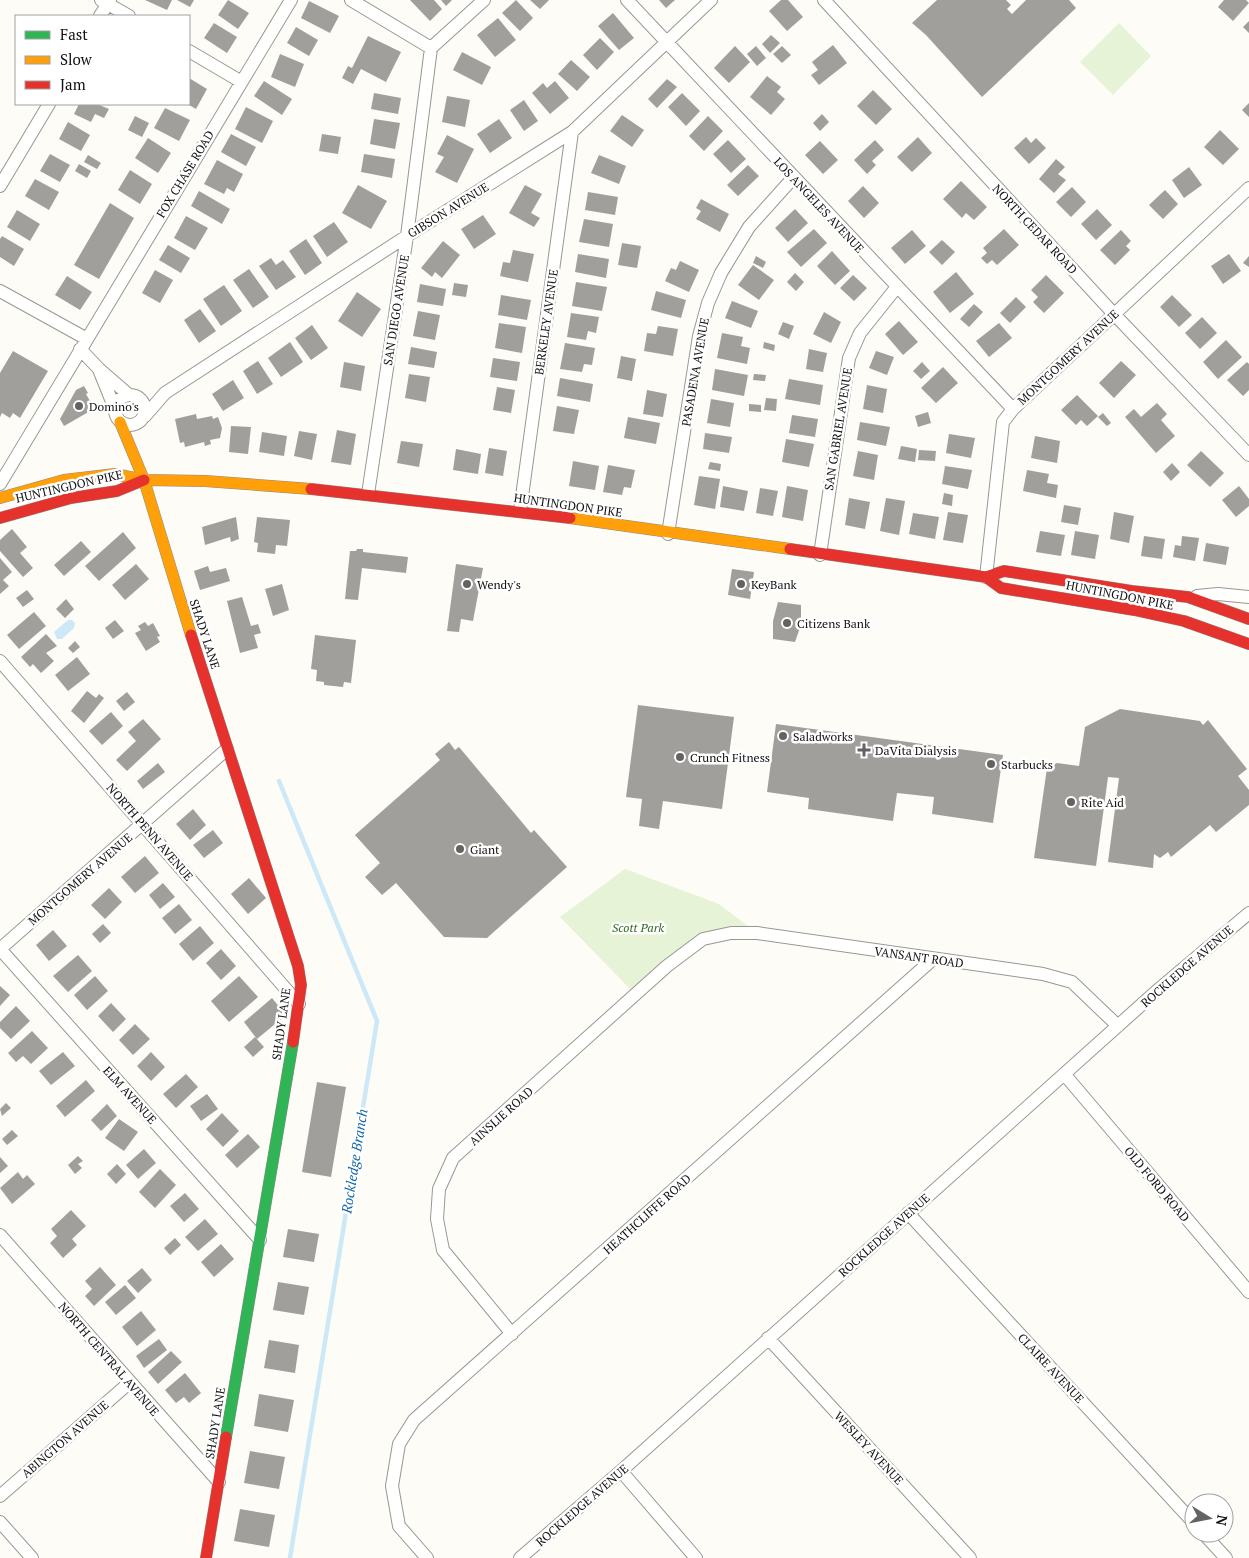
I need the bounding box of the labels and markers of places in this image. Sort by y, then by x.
place label: Domino's [89,399,139,414]
marker: Domino's [73,400,85,412]
place label: Wendy's [477,577,521,592]
place label: KeyBank [751,577,798,592]
marker: Wendy's [461,578,473,590]
marker: KeyBank [735,578,747,590]
place label: Citizens Bank [797,616,871,631]
marker: Citizens Bank [781,617,793,629]
place label: Saladworks [793,729,853,744]
marker: Saladworks [777,730,789,742]
marker: DaVita Dialysis [857,743,871,757]
place label: DaVita Dialysis [875,743,957,758]
place label: Crunch Fitness [690,750,770,765]
marker: Crunch Fitness [674,751,686,763]
place label: Starbucks [1001,757,1053,772]
marker: Starbucks [985,758,997,770]
place label: Rite Aid [1081,795,1124,810]
marker: Rite Aid [1065,796,1077,808]
place label: Giant [470,842,500,857]
marker: Giant [454,843,466,855]

